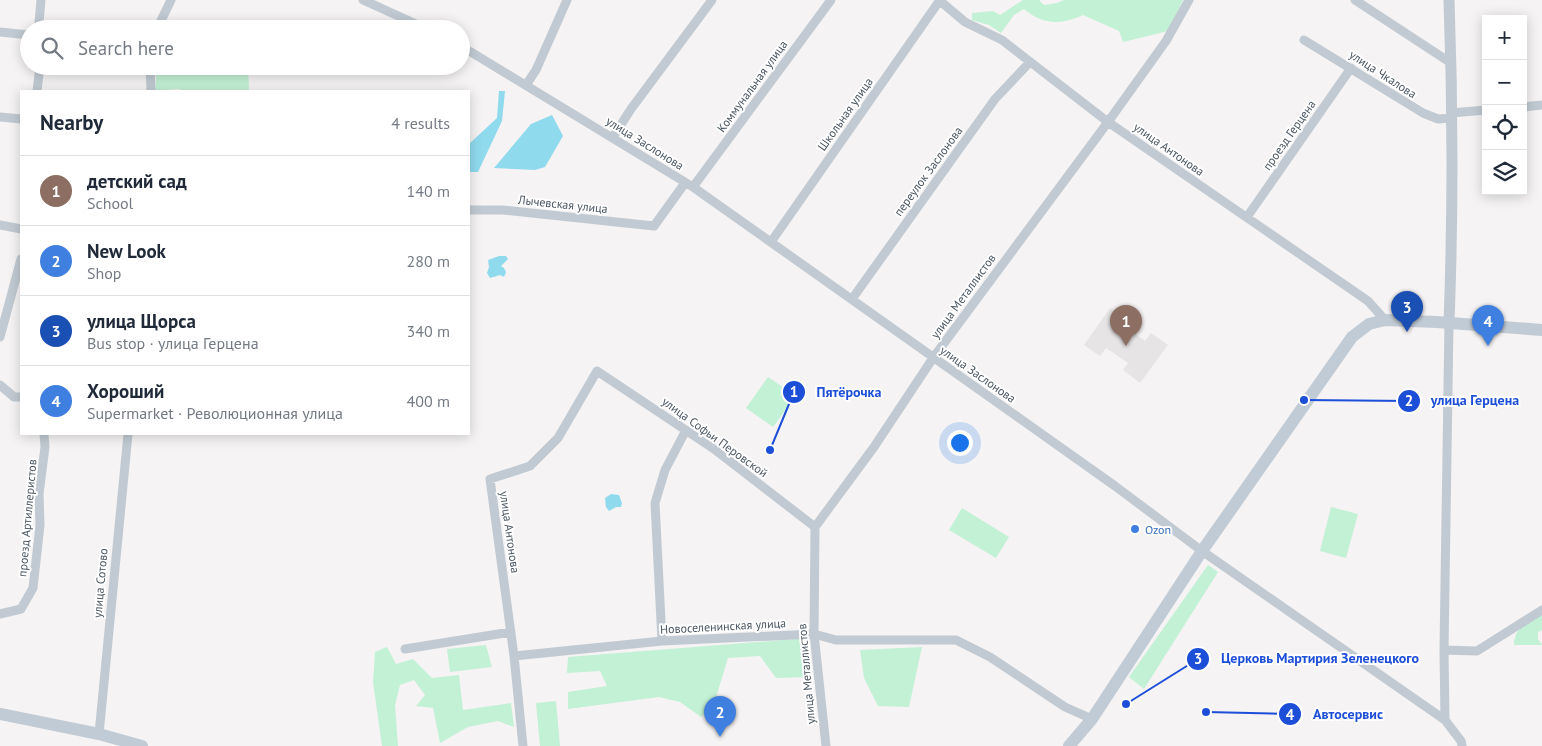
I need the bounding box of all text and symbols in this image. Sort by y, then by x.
map controls [1482,15,1527,195]
button: + [1482,15,1527,60]
search box [20,20,470,75]
icon: search [38,34,66,62]
text: Search here [78,36,174,60]
street label: Коммунальная улица [714,37,790,135]
street label: улица Чкалова [1347,47,1419,101]
button: − [1482,60,1527,105]
street label: Школьная улица [814,74,876,154]
street label: проезд Герцена [1259,97,1319,173]
button: locate [1482,105,1527,150]
text: Nearby [40,109,103,136]
text: 4 results [391,113,450,133]
street label: улица Заслонова [603,113,687,173]
street label: улица Антонова [1131,119,1207,179]
street label: переулок Заслонова [891,123,966,219]
button: layers [1482,150,1527,195]
text: детский сад [87,169,187,193]
text: 1 [51,181,61,201]
text: 140 m [407,181,450,201]
street label: Лычевская улица [517,192,609,216]
text: School [87,193,133,213]
text: New Look [87,239,166,263]
text: 2 [51,251,61,271]
text: 280 m [407,251,450,271]
street label: улица Металлистов [927,251,999,341]
text: Shop [87,263,121,283]
pin: 3 [1391,291,1423,332]
pin: 1 [1110,305,1142,346]
pin: 4 [1472,305,1504,346]
text: улица Щорса [87,309,196,333]
text: 3 [51,321,61,341]
text: 340 m [407,321,450,341]
text: Bus stop · улица Герцена [87,333,259,353]
street label: улица Заслонова [937,342,1019,406]
callout: Пятёрочка [781,377,891,406]
text: Хороший [87,379,164,403]
text: 1 [790,382,798,401]
text: Пятёрочка [817,383,881,401]
callout: улица Герцена [1396,386,1530,415]
text: 4 [51,391,61,411]
text: 400 m [407,391,450,411]
text: 2 [1405,391,1413,410]
text: улица Герцена [1430,391,1519,409]
street label: улица Софьи Перовской [659,394,771,480]
text: Supermarket · Революционная улица [87,403,343,423]
your location [947,430,973,456]
street label: проезд Артиллеристов [14,459,40,577]
street label: улица Антонова [497,490,523,574]
place label: Ozon [1145,522,1171,537]
marker: Ozon [1129,523,1141,535]
street label: улица Сотово [89,548,111,618]
street label: Новоселенинская улица [660,615,786,637]
street label: улица Металлистов [794,623,818,725]
callout: Церковь Мартирия Зеленецкого [1186,644,1429,673]
text: 3 [1194,649,1202,668]
text: Церковь Мартирия Зеленецкого [1221,649,1419,667]
pin: 2 [704,696,736,737]
callout: Автосервис [1278,700,1393,729]
text: 4 [1286,705,1295,724]
text: Автосервис [1313,705,1383,723]

